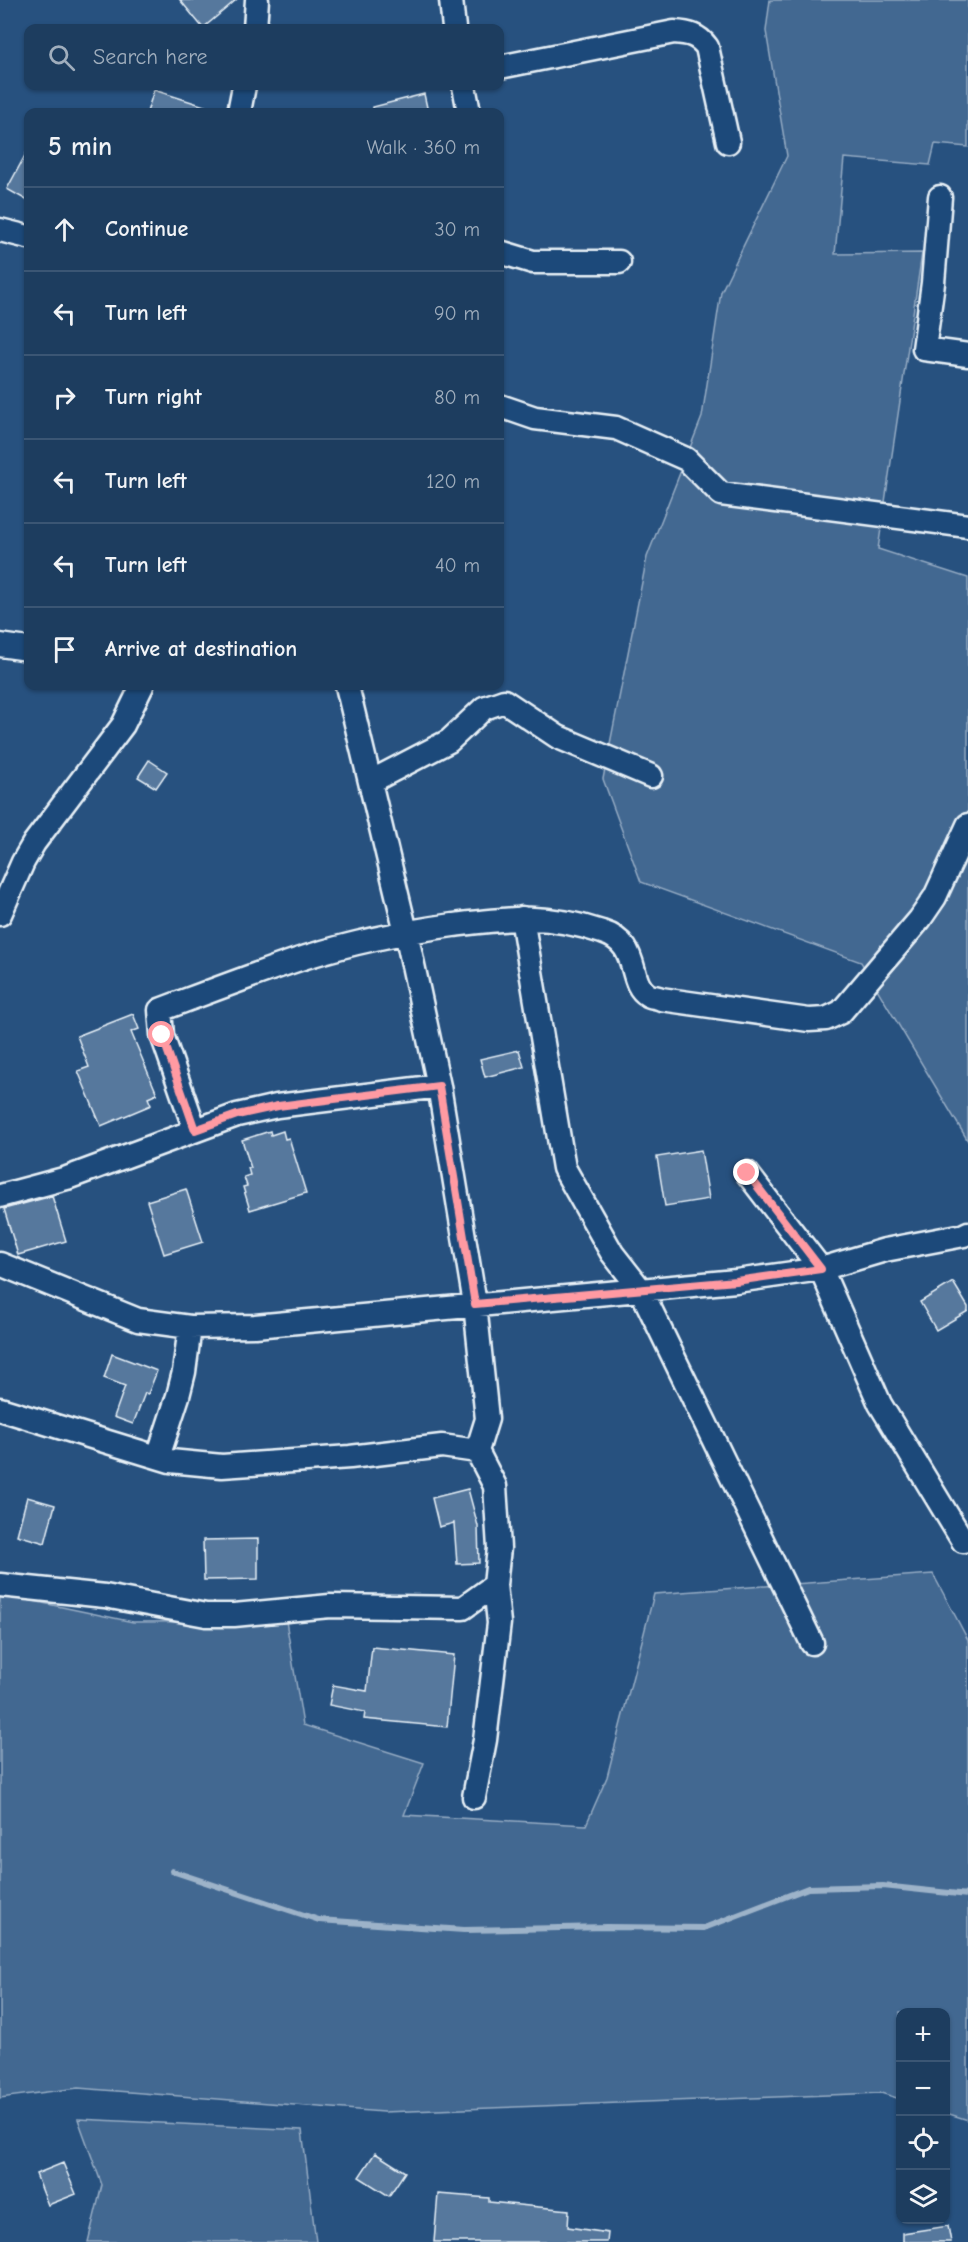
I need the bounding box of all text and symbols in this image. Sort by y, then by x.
search box [24,24,504,90]
icon: search [45,41,78,74]
text: Search here [93,44,208,70]
text: 5 min [48,132,112,162]
text: Walk · 360 m [366,136,480,159]
icon: ahead [48,213,81,246]
text: Continue [105,216,188,242]
text: 30 m [434,218,480,241]
icon: left [48,297,81,330]
text: Turn left [105,300,187,326]
text: 90 m [434,302,480,325]
icon: right [48,381,81,414]
text: Turn right [105,384,202,410]
text: 80 m [434,386,480,409]
icon: left [48,465,81,498]
text: Turn left [105,468,187,494]
text: 120 m [426,470,480,493]
icon: left [48,549,81,582]
text: Turn left [105,552,187,578]
text: 40 m [435,554,480,577]
icon: arrive [48,633,81,666]
text: Arrive at destination [105,636,297,662]
route start [148,1021,174,1047]
route end [733,1159,759,1185]
map controls [896,2008,950,2224]
button: + [896,2008,950,2062]
button: − [896,2062,950,2116]
button: locate [896,2116,950,2170]
button: layers [896,2170,950,2224]

